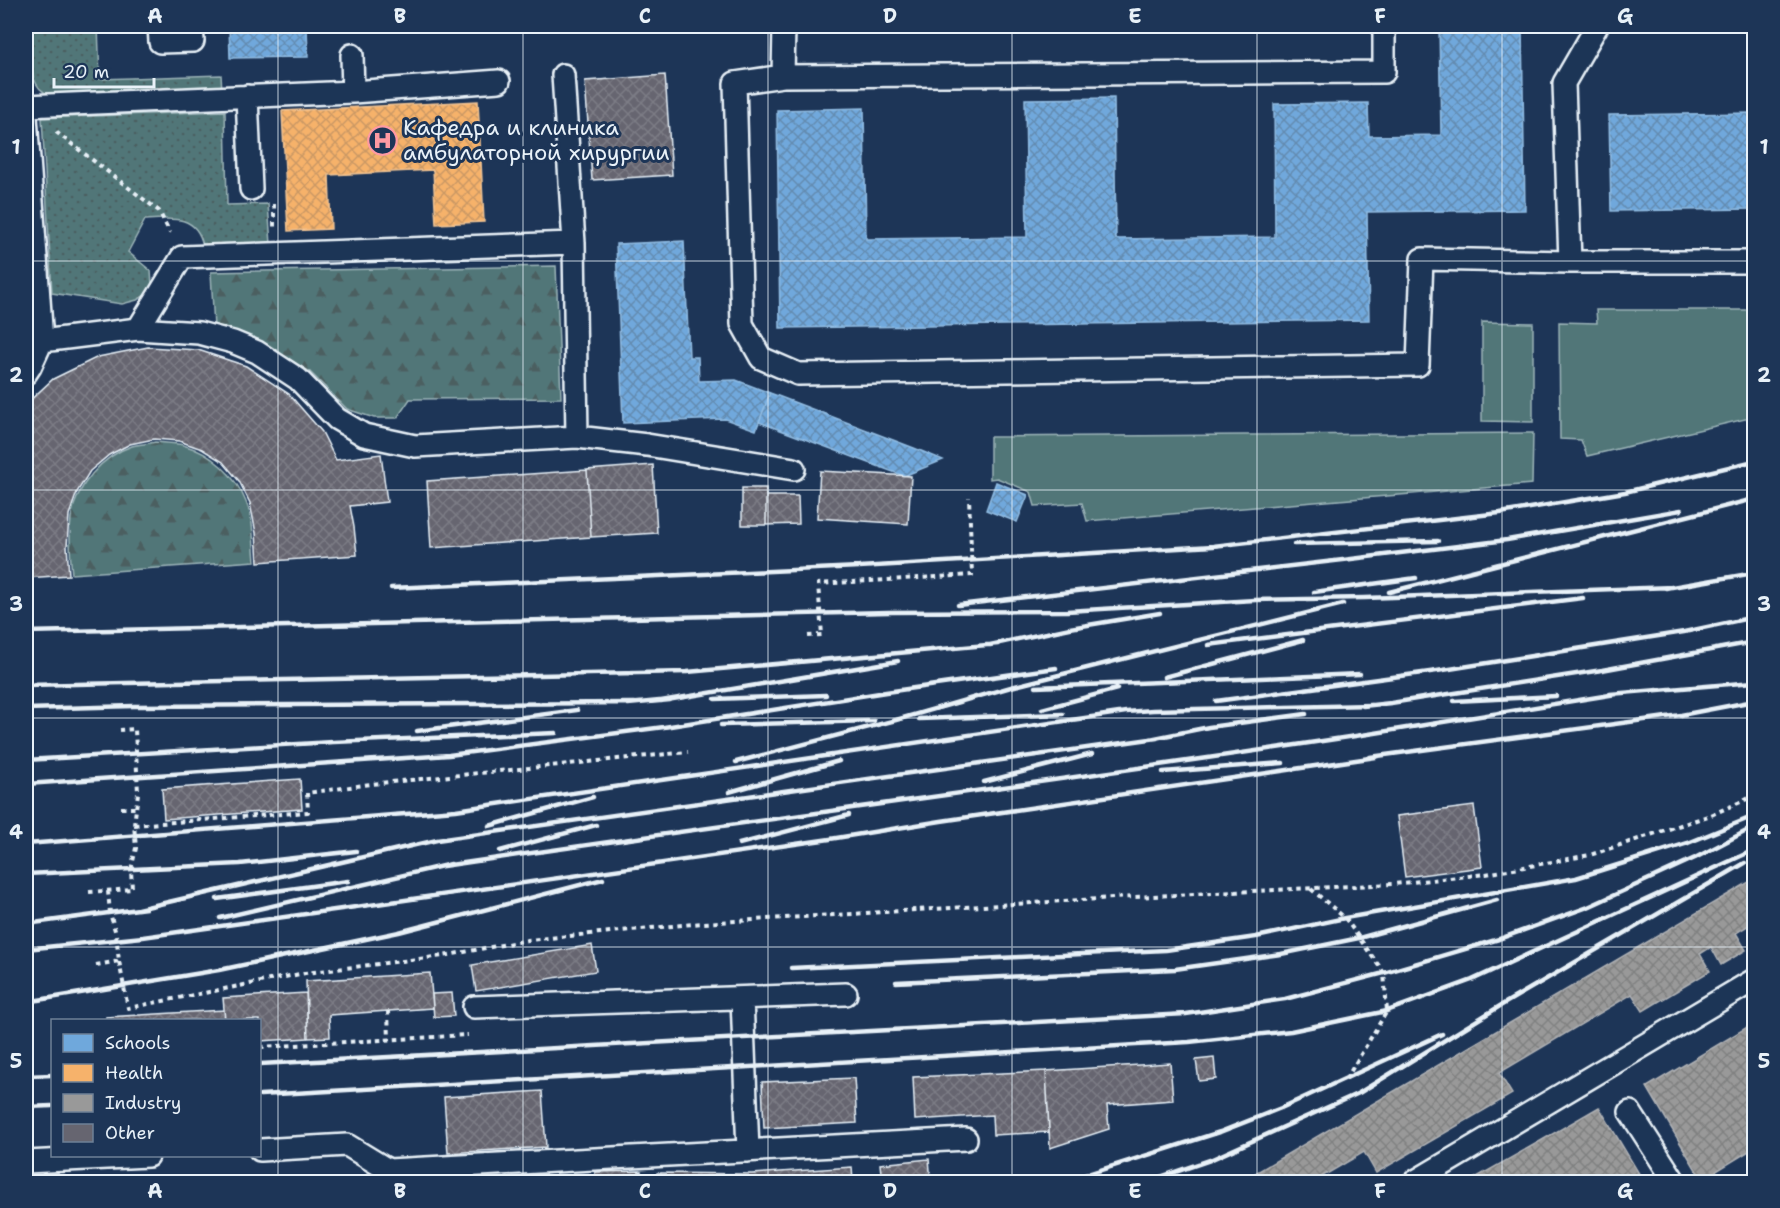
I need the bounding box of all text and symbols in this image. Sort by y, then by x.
text: A [147,3,163,29]
text: B [394,3,406,29]
text: C [639,3,651,29]
text: D [883,3,897,29]
text: E [1128,3,1142,29]
text: F [1374,3,1386,29]
text: G [1617,3,1633,29]
scale bar [54,51,154,89]
text: 20 m [63,60,109,84]
place label: Кафедра и клиника амбулаторной хирургии [403,113,670,167]
hospital icon: Кафедра и клиника амбулаторной хирургии [366,124,398,156]
text: 1 [11,134,21,160]
text: 1 [1759,134,1769,160]
text: 2 [9,362,23,388]
text: 2 [1757,362,1771,388]
text: 3 [9,591,23,617]
text: 3 [1757,591,1771,617]
text: 4 [9,819,23,845]
text: 4 [1757,819,1771,845]
legend [51,1019,261,1157]
text: Schools [105,1031,171,1055]
text: 5 [10,1048,22,1074]
text: 5 [1758,1048,1770,1074]
text: Health [105,1061,163,1085]
text: Industry [105,1091,181,1115]
text: Other [105,1121,155,1145]
text: A [147,1178,163,1204]
text: B [394,1178,406,1204]
text: C [639,1178,651,1204]
text: D [883,1178,897,1204]
text: E [1128,1178,1142,1204]
text: F [1374,1178,1386,1204]
text: G [1617,1178,1633,1204]

